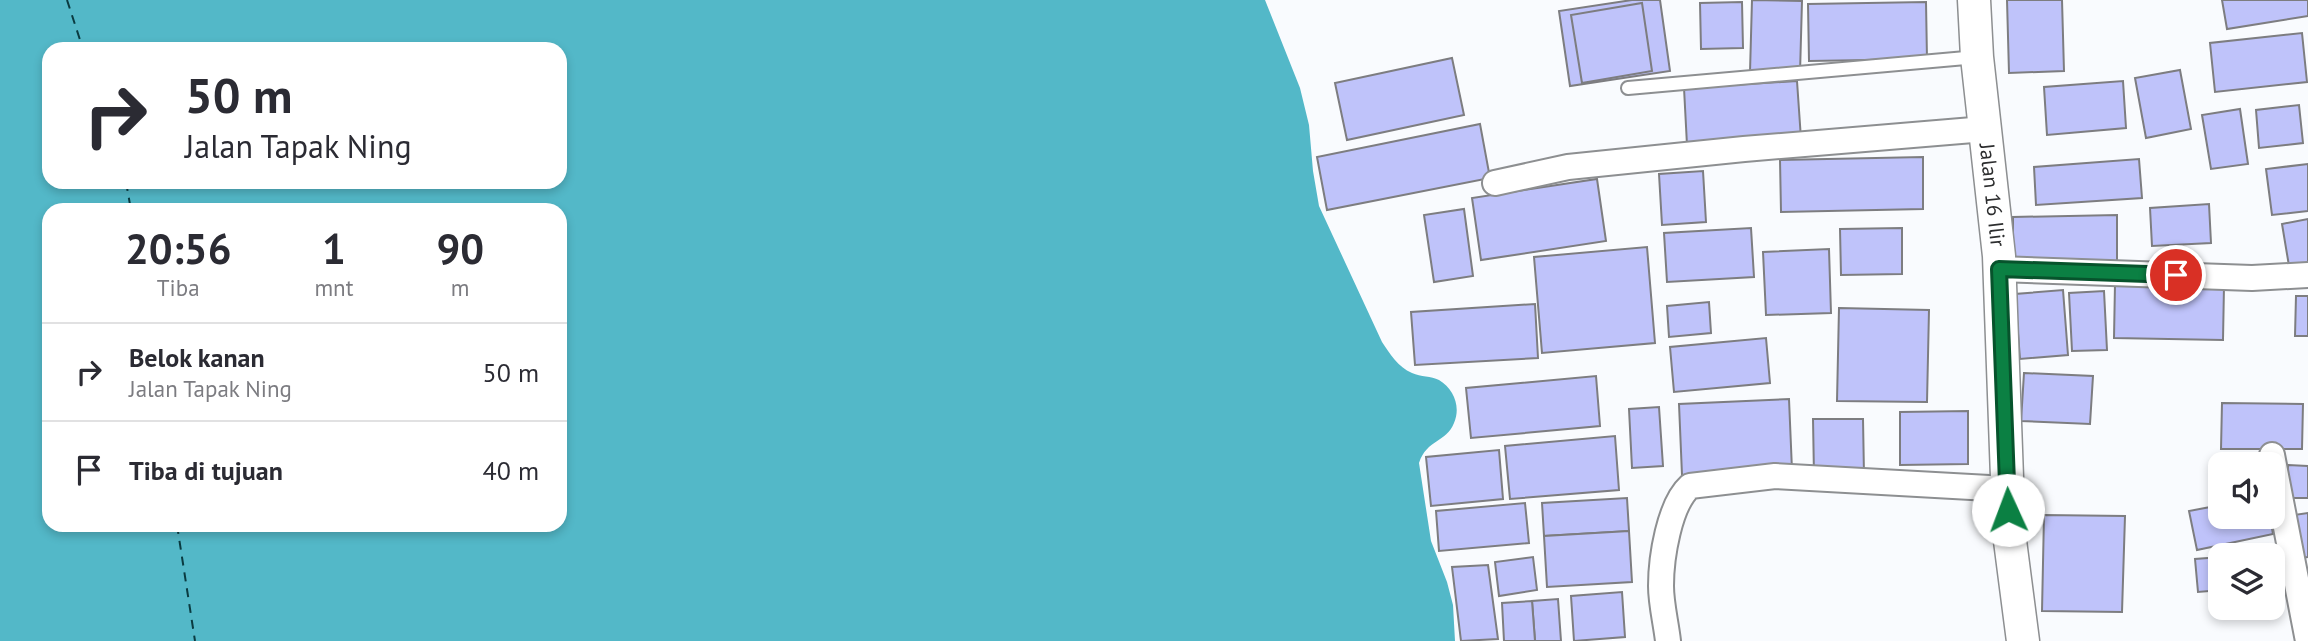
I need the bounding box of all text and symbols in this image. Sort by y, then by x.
text: 50 m [185,63,292,127]
icon: right [70,70,161,161]
text: Jalan Tapak Ning [185,125,412,167]
street label: Jalan 16 Ilir [1974,141,2012,248]
text: 20:56 [125,221,231,276]
text: 1 [322,221,346,276]
text: 90 [436,221,484,276]
pin [2146,245,2206,305]
icon: arrive [2157,256,2195,294]
text: Tiba [157,273,200,302]
text: mnt [314,273,353,302]
text: m [451,273,470,302]
text: Belok kanan [129,341,265,374]
icon: right [70,353,108,391]
text: 50 m [483,356,539,389]
text: Jalan Tapak Ning [129,374,292,403]
icon: arrive [70,451,108,489]
map controls [2208,452,2285,620]
button: sound [2208,452,2285,529]
text: Tiba di tujuan [129,454,283,487]
text: 40 m [483,454,539,487]
position arrow [1971,473,2045,547]
button: layers [2208,543,2285,620]

